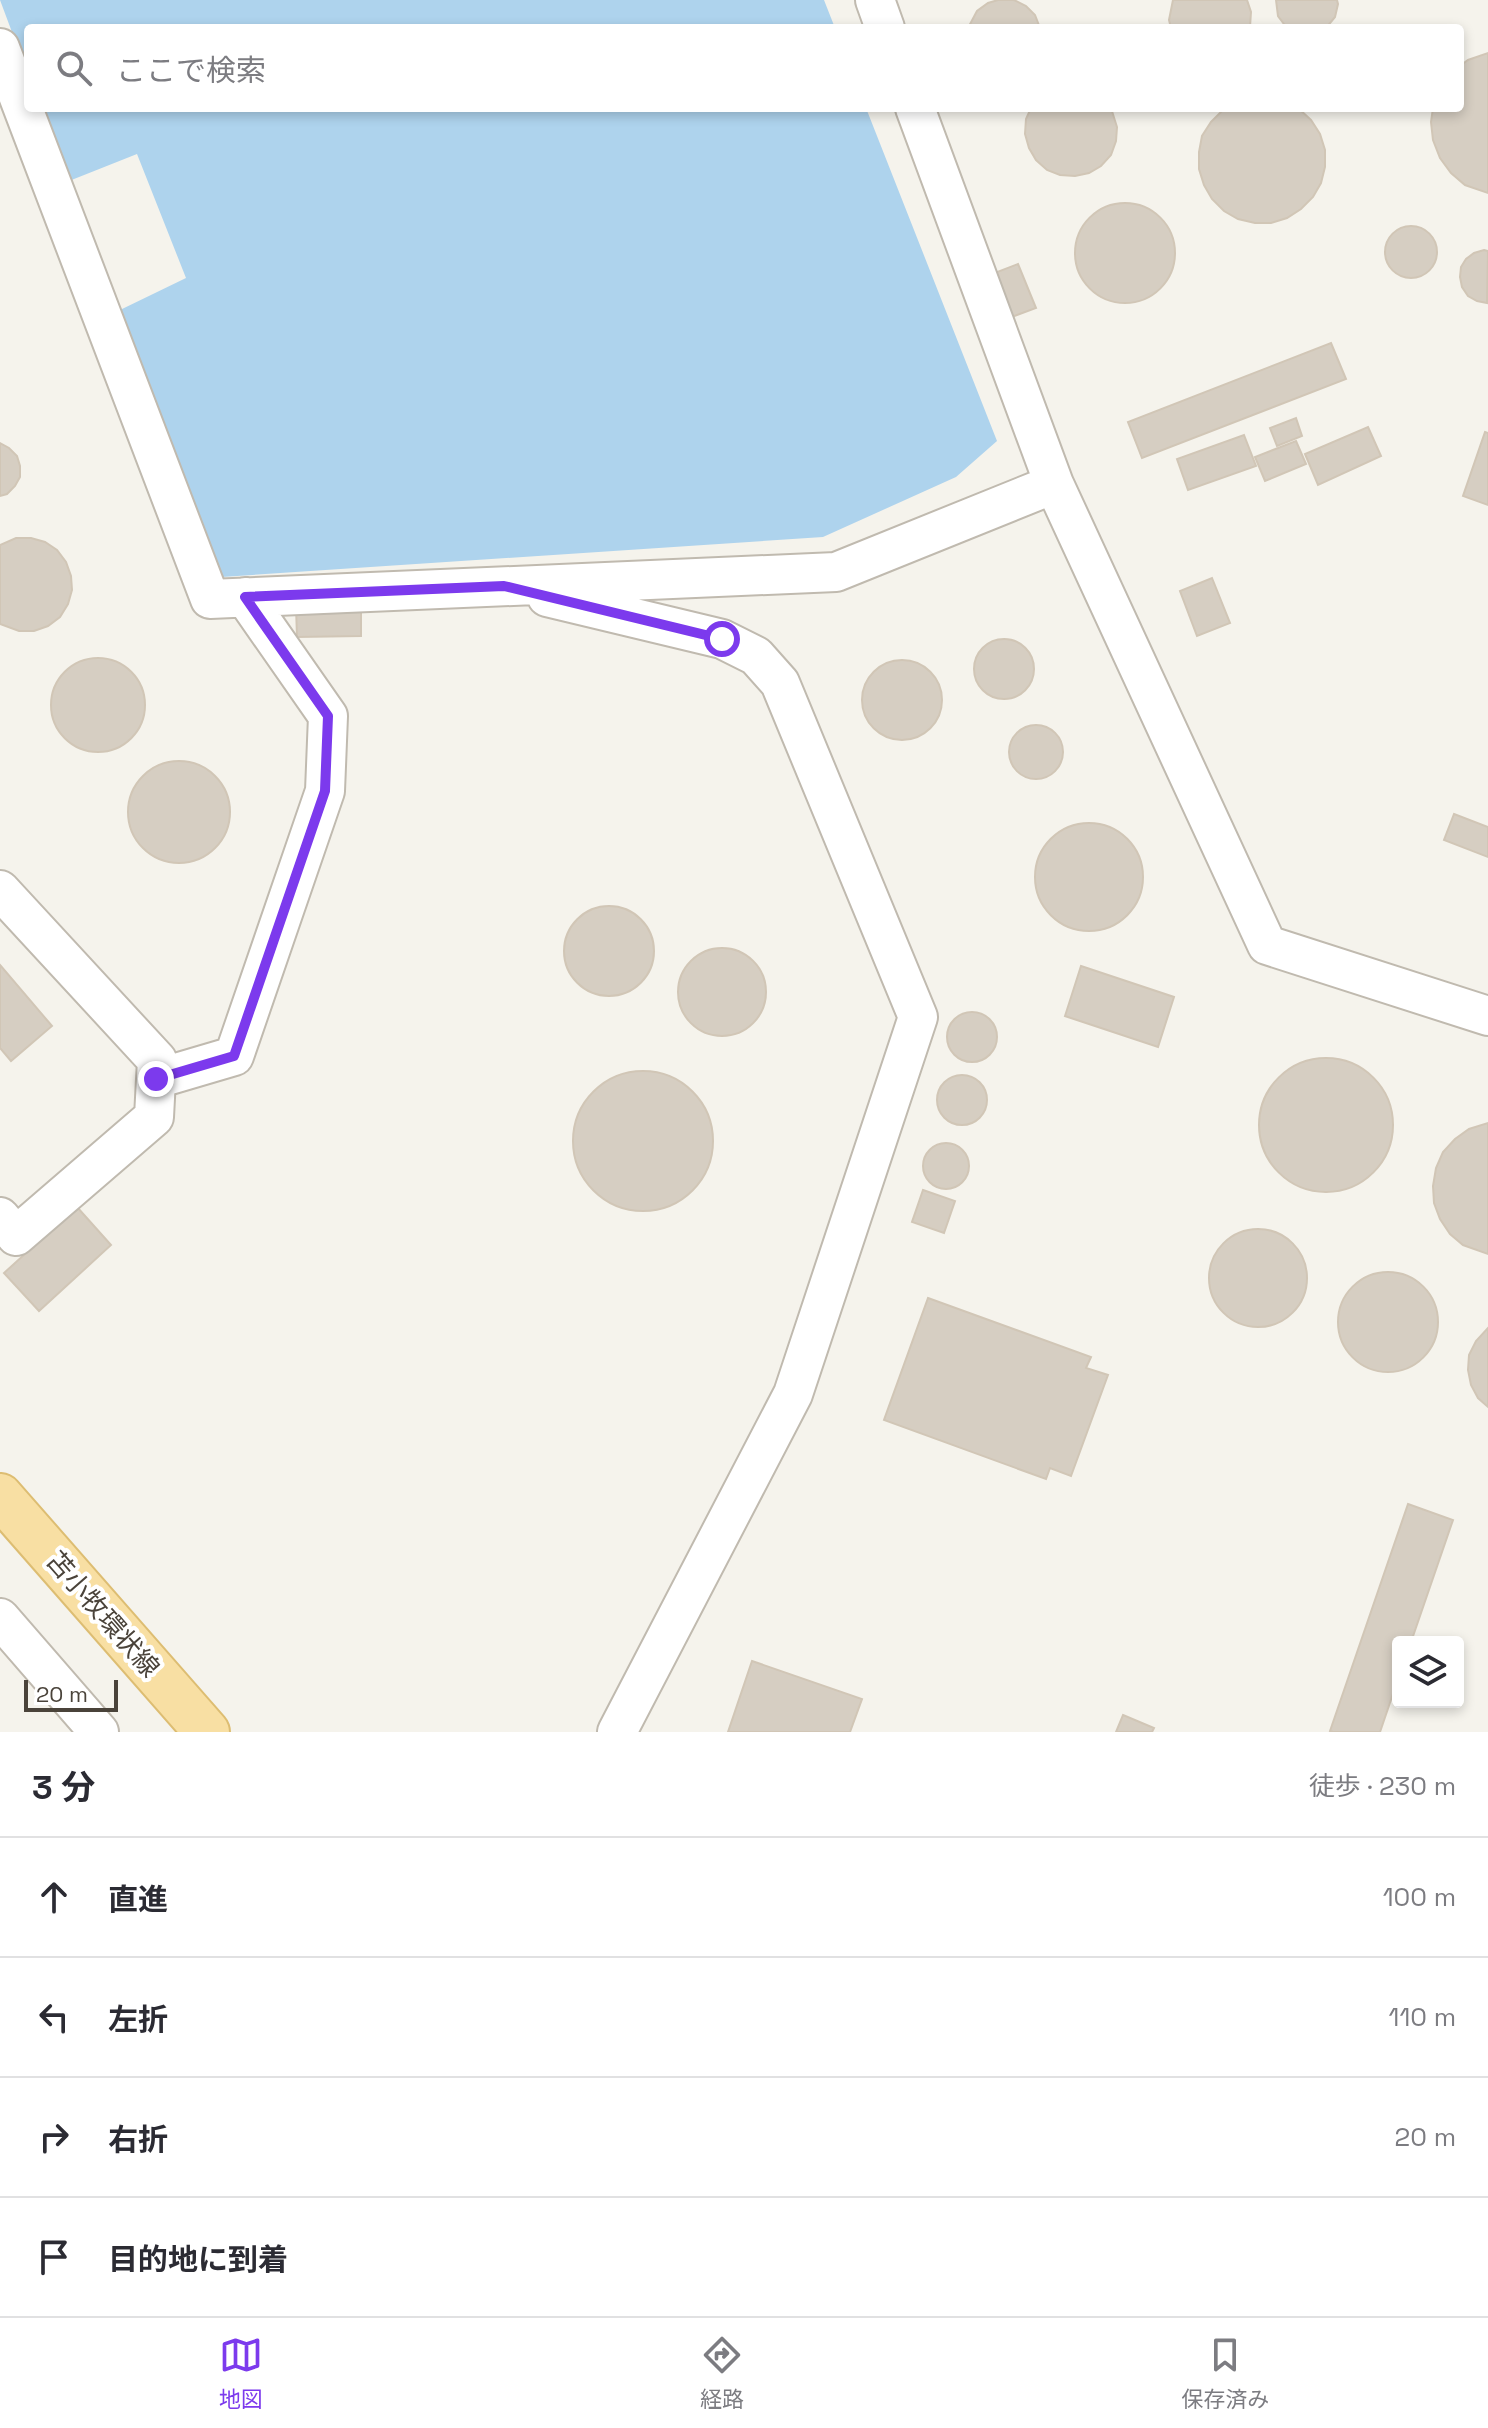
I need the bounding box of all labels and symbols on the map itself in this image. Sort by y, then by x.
route start [704,621,740,657]
route end [138,1061,174,1097]
street label: 苫小牧環状線 [39,1544,167,1684]
scale bar [24,1676,118,1712]

